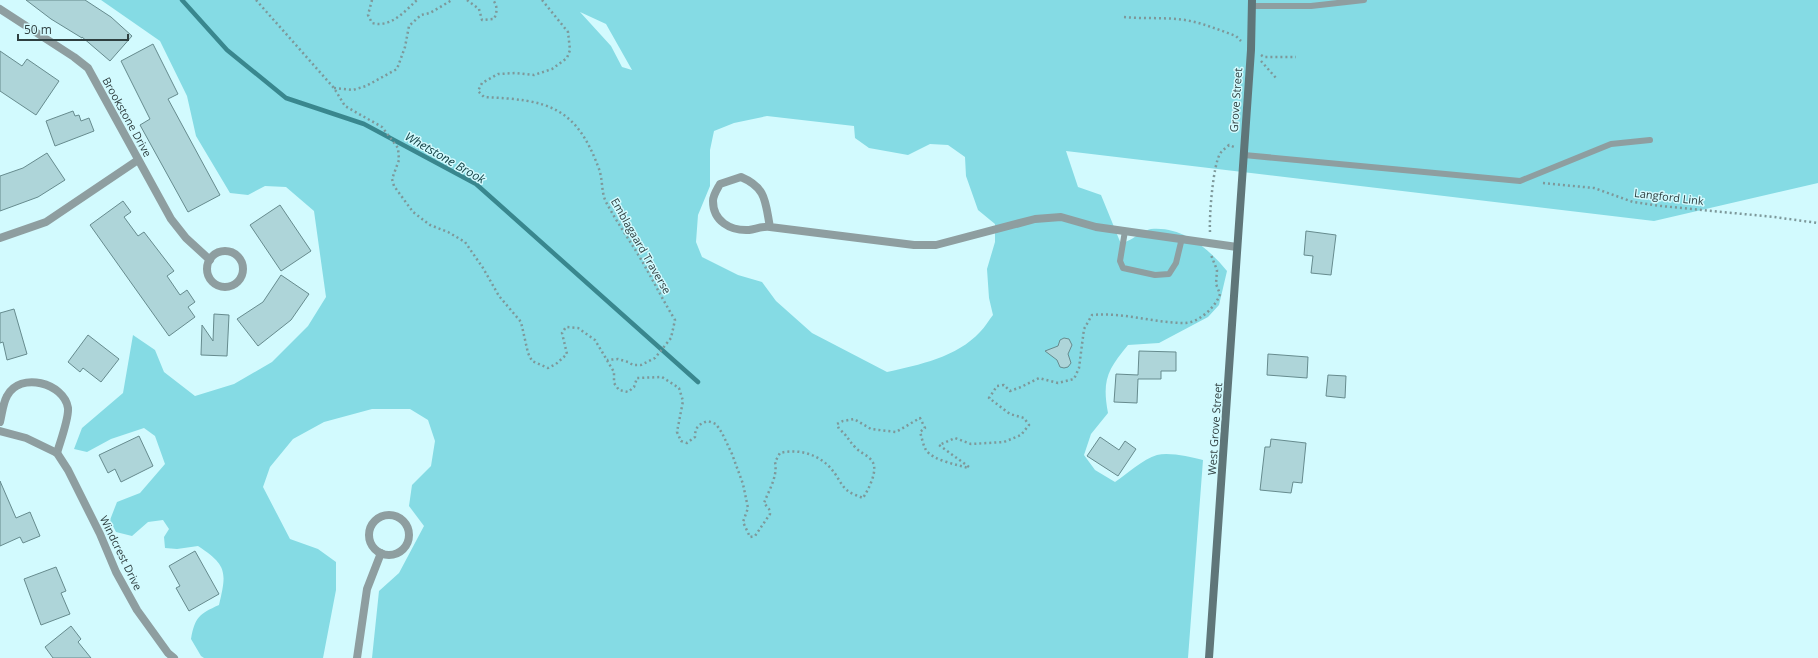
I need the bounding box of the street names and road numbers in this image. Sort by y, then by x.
street label: Grove Street [1226,67,1245,133]
street label: Brookstone Drive [99,74,156,159]
street label: Langford Link [1633,185,1705,208]
street label: Emblagaard Traverse [608,195,675,296]
street label: West Grove Street [1204,382,1225,476]
street label: Windcrest Drive [97,513,146,593]

